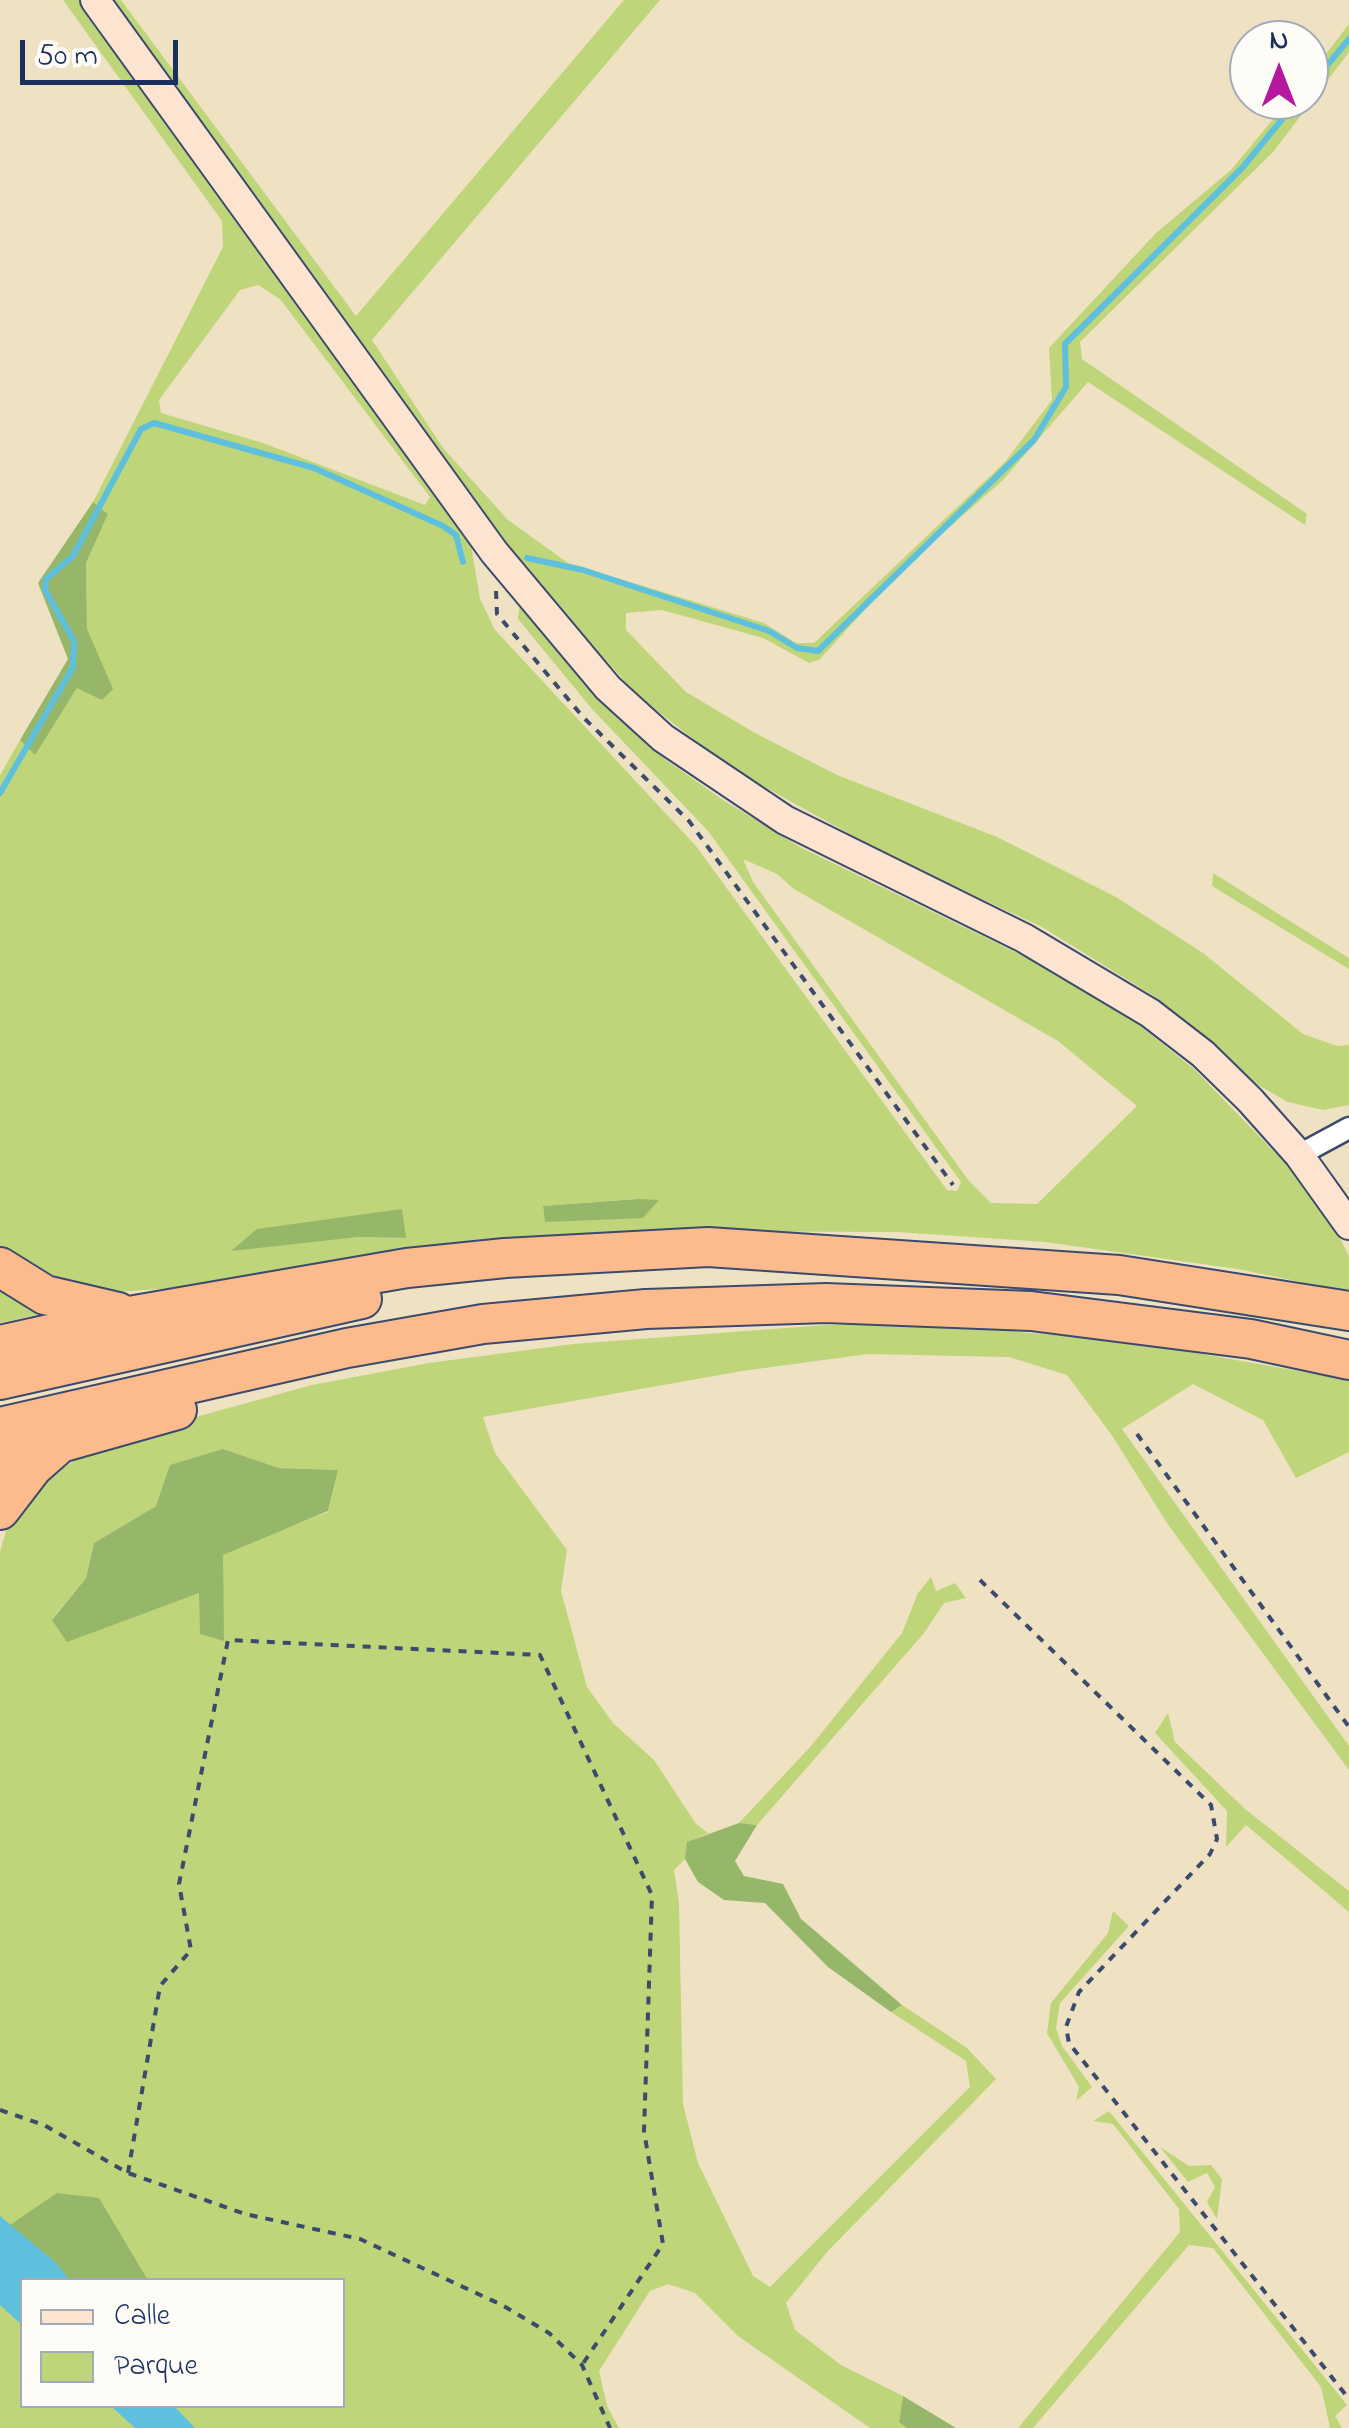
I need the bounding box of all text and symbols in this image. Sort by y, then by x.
scale bar [25,20,182,82]
north arrow [1229,20,1329,120]
text: N [1270,21,1288,62]
text: 50 m [37,35,98,79]
legend [20,2278,345,2408]
text: Calle [114,2295,170,2339]
text: Parque [114,2345,198,2389]

